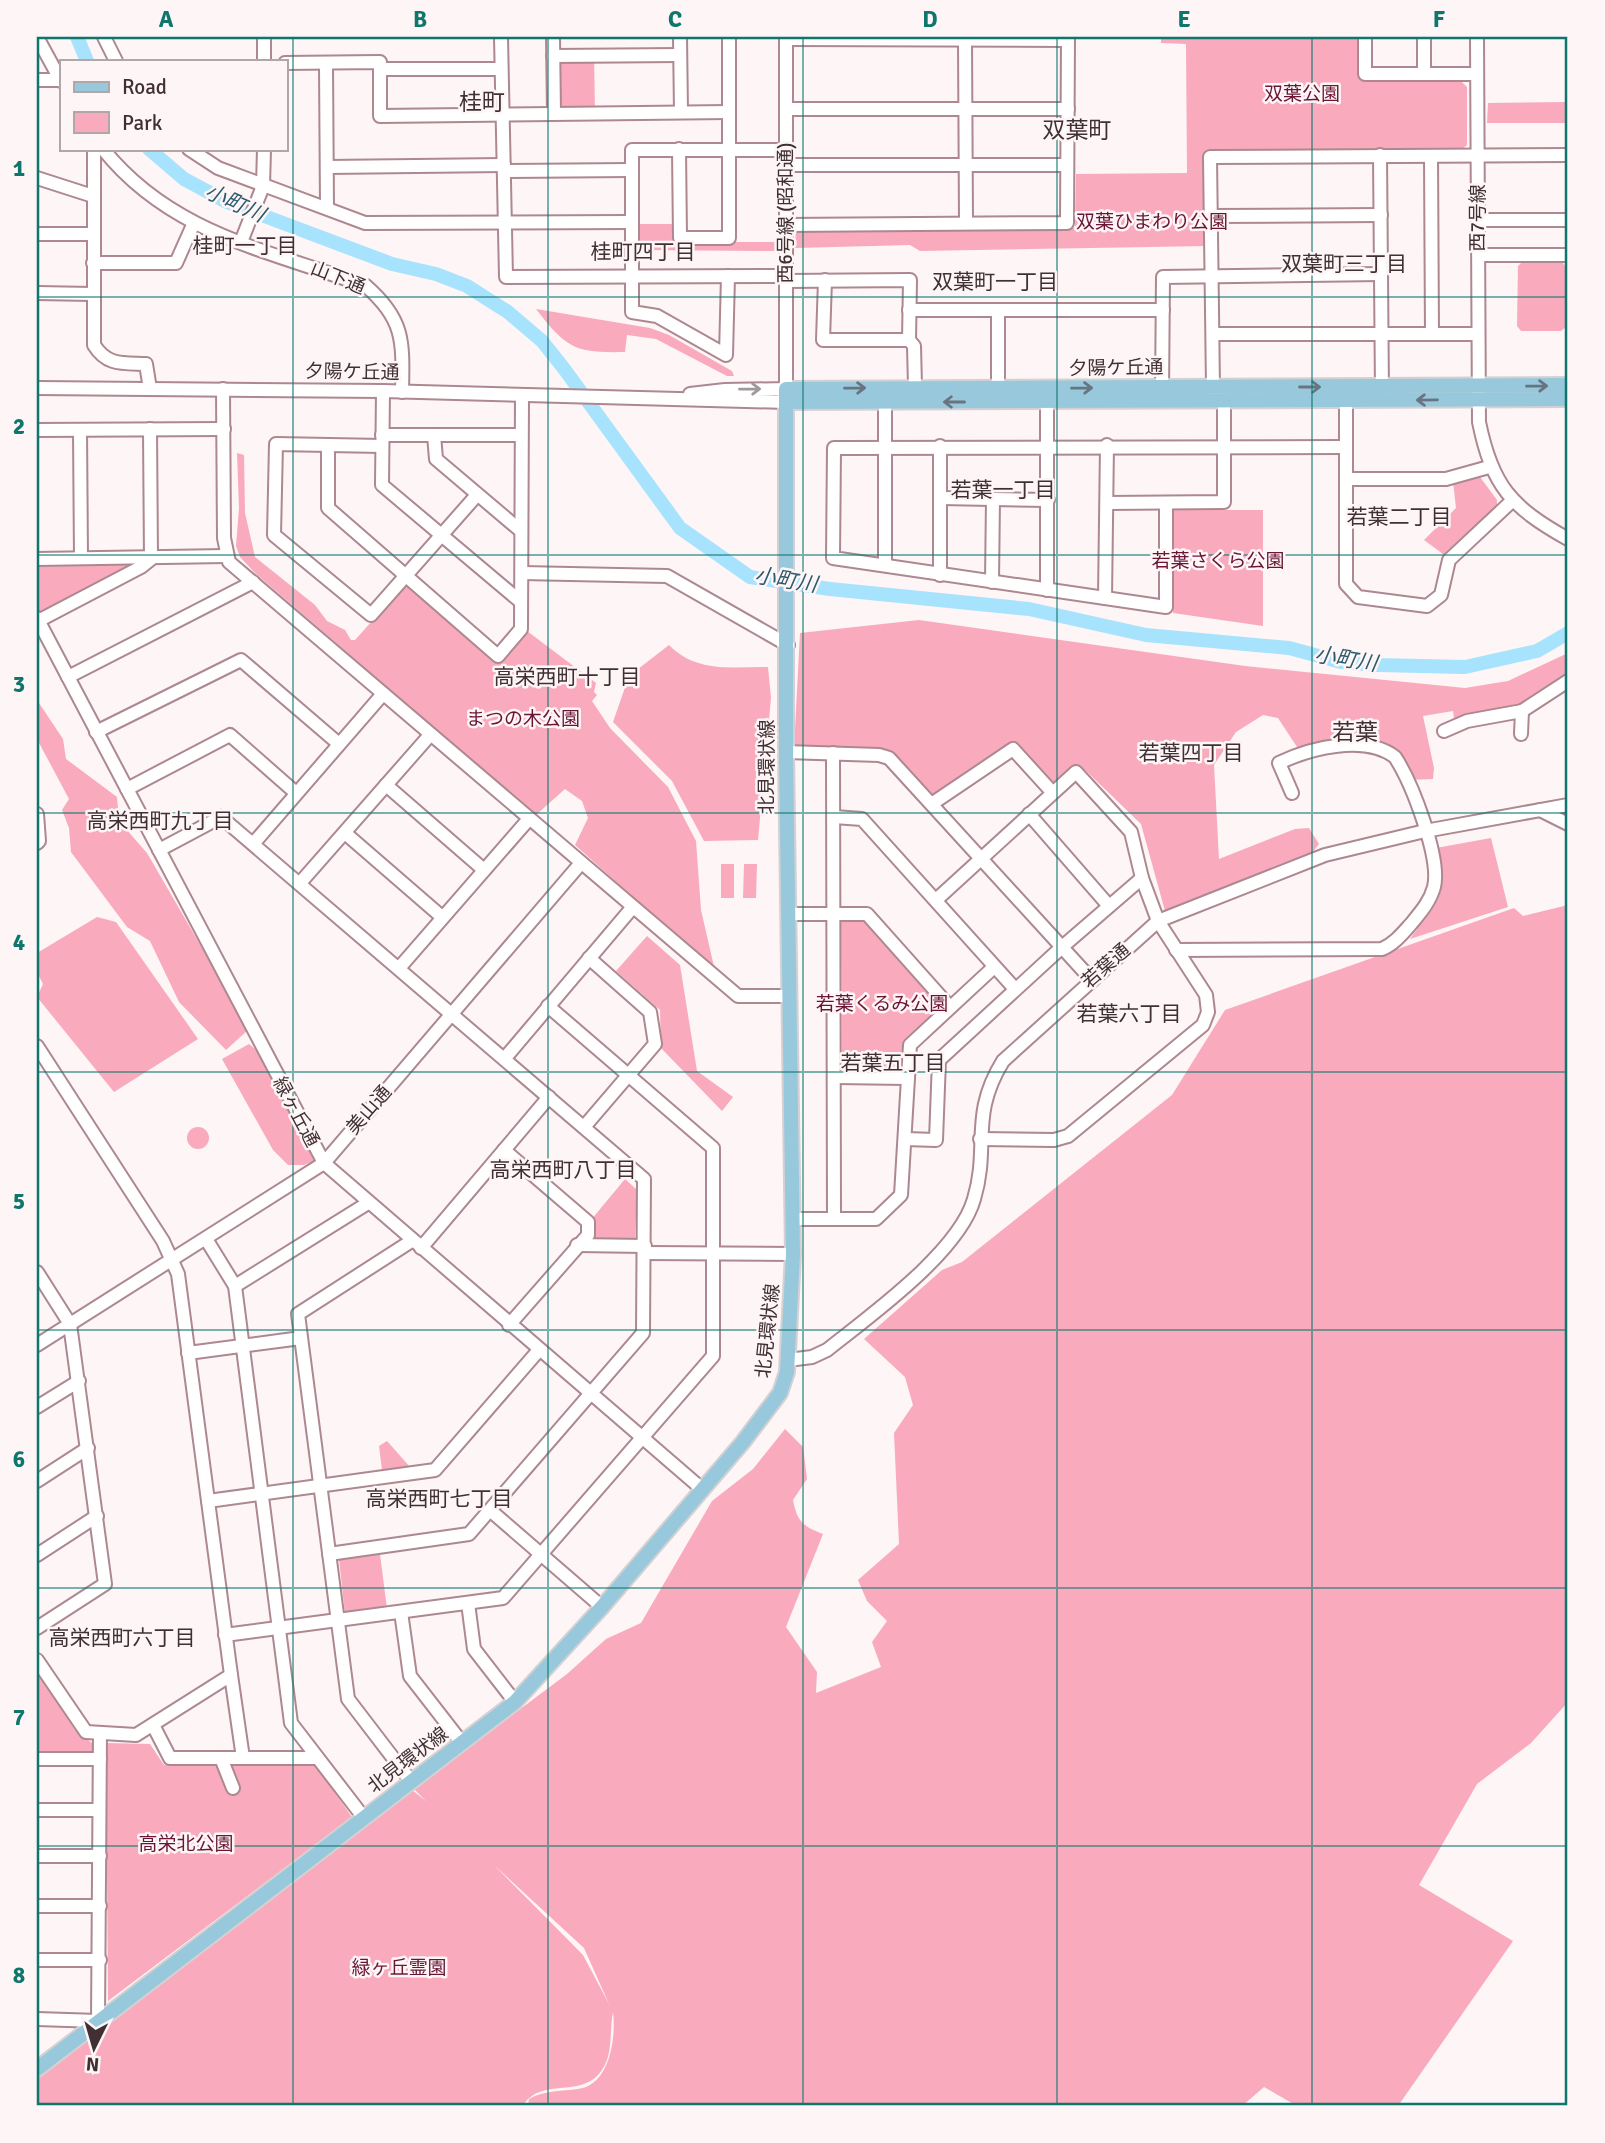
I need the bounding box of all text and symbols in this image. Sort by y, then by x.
text: A [159,5,174,34]
text: B [413,5,427,34]
text: C [668,5,682,34]
text: D [922,5,938,34]
text: E [1177,5,1191,34]
text: F [1433,5,1445,34]
legend [60,60,287,150]
text: Road [122,74,167,100]
park label: 双葉公園 [1264,82,1340,106]
district label: 桂町 [459,88,505,117]
text: Park [122,110,163,136]
district label: 双葉町 [1043,116,1112,145]
street label: 西6号線 (昭和通) [774,142,798,284]
text: 1 [13,154,25,183]
water label: 小町川 [201,178,271,229]
street label: 西7号線 [1466,184,1490,252]
park label: 双葉ひまわり公園 [1076,210,1228,234]
district label: 桂町一丁目 [193,233,298,259]
district label: 桂町四丁目 [591,239,696,265]
district label: 双葉町三丁目 [1281,251,1407,277]
street label: 山下通 [307,256,369,300]
district label: 双葉町一丁目 [932,269,1058,295]
street label: 夕陽ケ丘通 [1068,355,1164,381]
street label: 夕陽ケ丘通 [304,359,400,385]
one-way arrow [1525,379,1548,393]
one-way arrow [1298,380,1321,394]
one-way arrow [843,381,866,394]
one-way arrow [1070,381,1093,395]
one-way arrow [738,383,761,396]
one-way arrow [1415,393,1438,407]
one-way arrow [943,395,966,409]
text: 2 [13,412,25,441]
district label: 若葉一丁目 [951,477,1056,503]
district label: 若葉二丁目 [1347,504,1452,530]
park label: 若葉さくら公園 [1151,549,1285,573]
water label: 小町川 [753,562,821,598]
water label: 小町川 [1313,641,1381,677]
district label: 高栄西町十丁目 [494,664,641,690]
text: 3 [13,670,25,699]
park label: まつの木公園 [466,707,580,731]
district label: 若葉 [1332,718,1378,747]
street label: 北見環状線 [755,719,779,815]
district label: 若葉四丁目 [1139,740,1244,766]
district label: 高栄西町九丁目 [87,808,234,834]
text: 4 [13,928,25,957]
street label: 若葉通 [1077,938,1135,994]
park label: 若葉くるみ公園 [816,992,948,1016]
district label: 若葉六丁目 [1077,1001,1182,1027]
district label: 若葉五丁目 [841,1050,946,1076]
street label: 緑ヶ丘通 [268,1073,324,1151]
street label: 美山通 [341,1081,397,1139]
district label: 高栄西町八丁目 [490,1157,637,1183]
text: 5 [13,1187,25,1216]
street label: 北見環状線 [751,1282,785,1380]
text: 6 [13,1445,25,1474]
district label: 高栄西町七丁目 [366,1486,513,1512]
district label: 高栄西町六丁目 [49,1625,196,1651]
text: 7 [13,1703,25,1732]
street label: 北見環状線 [363,1722,453,1798]
park label: 高栄北公園 [138,1832,234,1856]
park label: 緑ヶ丘霊園 [351,1956,447,1980]
text: 8 [13,1961,25,1990]
north arrow [60,2014,130,2084]
text: N [85,2051,100,2076]

